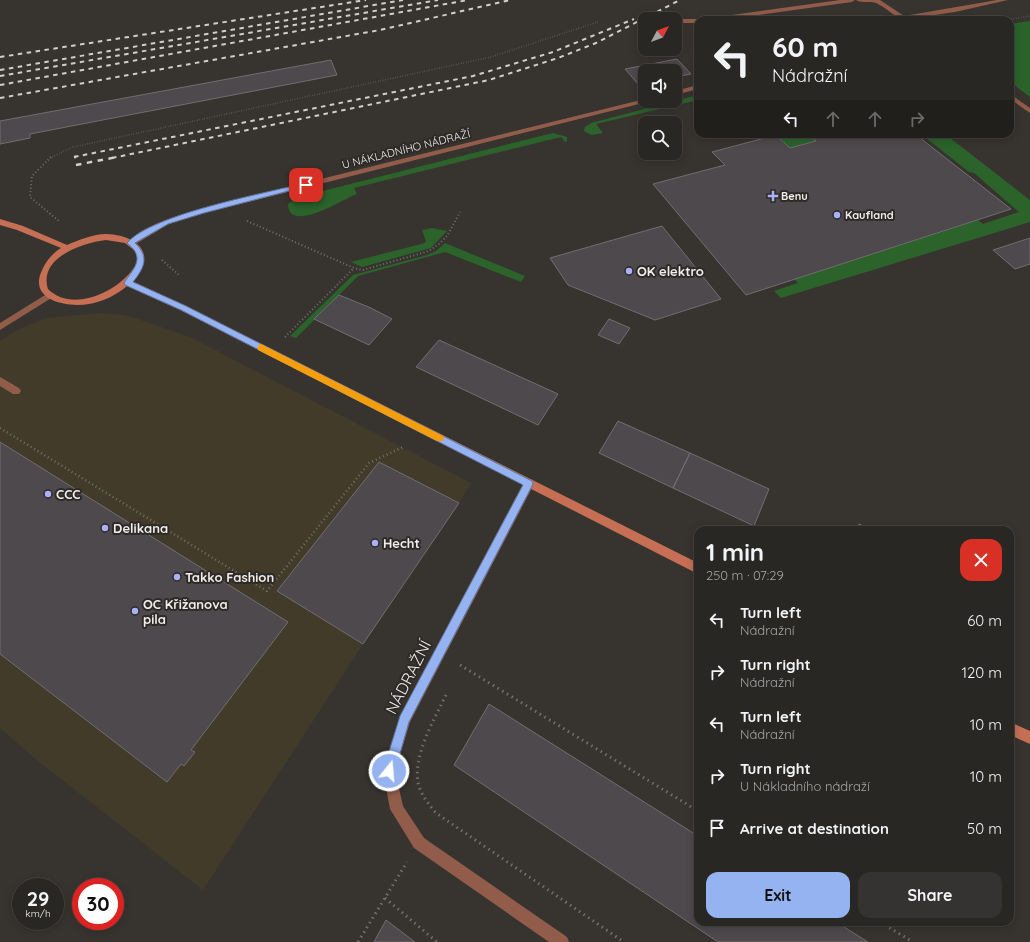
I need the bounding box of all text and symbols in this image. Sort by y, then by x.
north arrow [638,12,682,56]
map controls [638,12,682,160]
text: 60 m [772,29,838,64]
icon: left [706,32,758,84]
button: sound [638,64,682,108]
text: Nádražní [772,64,847,87]
icon: left [780,108,802,130]
icon: ahead [822,108,844,130]
icon: ahead [864,108,886,130]
icon: right [906,108,928,130]
button: search [638,116,682,160]
street label: U NÁKLADNÍHO NÁDRAŽÍ [340,126,472,172]
pin [289,168,323,202]
icon: arrive [295,174,317,196]
place label: Benu [781,189,808,203]
marker: Benu [768,191,778,201]
place label: Kaufland [845,208,894,222]
marker: Kaufland [832,210,842,220]
place label: OK elektro [637,263,704,279]
marker: OK elektro [624,266,634,276]
place label: CCC [56,486,80,502]
marker: CCC [43,489,53,499]
place label: Delikana [113,520,168,536]
marker: Delikana [100,523,110,533]
place label: Hecht [383,535,420,551]
text: 1 min [706,537,764,567]
marker: Hecht [370,538,380,548]
button: close [960,539,1002,581]
text: 250 m · 07:29 [706,567,784,583]
place label: Takko Fashion [185,569,274,585]
marker: Takko Fashion [172,572,182,582]
place label: OC Křižanova pila [143,596,228,627]
text: Turn left [740,603,802,622]
marker: OC Křižanova pila [130,606,140,616]
icon: left [706,609,728,631]
text: 60 m [967,611,1002,630]
text: Nádražní [740,622,794,638]
street label: NÁDRAŽNÍ [381,636,436,717]
text: Turn right [740,655,811,674]
icon: right [706,661,728,683]
text: 120 m [961,663,1002,682]
text: Nádražní [740,674,794,690]
text: Turn left [740,707,802,726]
icon: left [706,713,728,735]
text: 10 m [970,715,1002,734]
text: Nádražní [740,726,794,742]
position arrow [368,750,410,792]
text: Turn right [740,759,811,778]
icon: right [706,765,728,787]
text: 10 m [970,767,1002,786]
text: U Nákladního nádraží [740,778,870,794]
icon: arrive [706,817,728,839]
text: Arrive at destination [740,819,889,838]
text: 50 m [967,819,1002,838]
button: Exit [706,872,850,918]
button: Share [858,872,1002,918]
speed limit sign: 30 [72,878,124,930]
text: 29 [27,886,49,911]
text: km/h [25,907,51,920]

